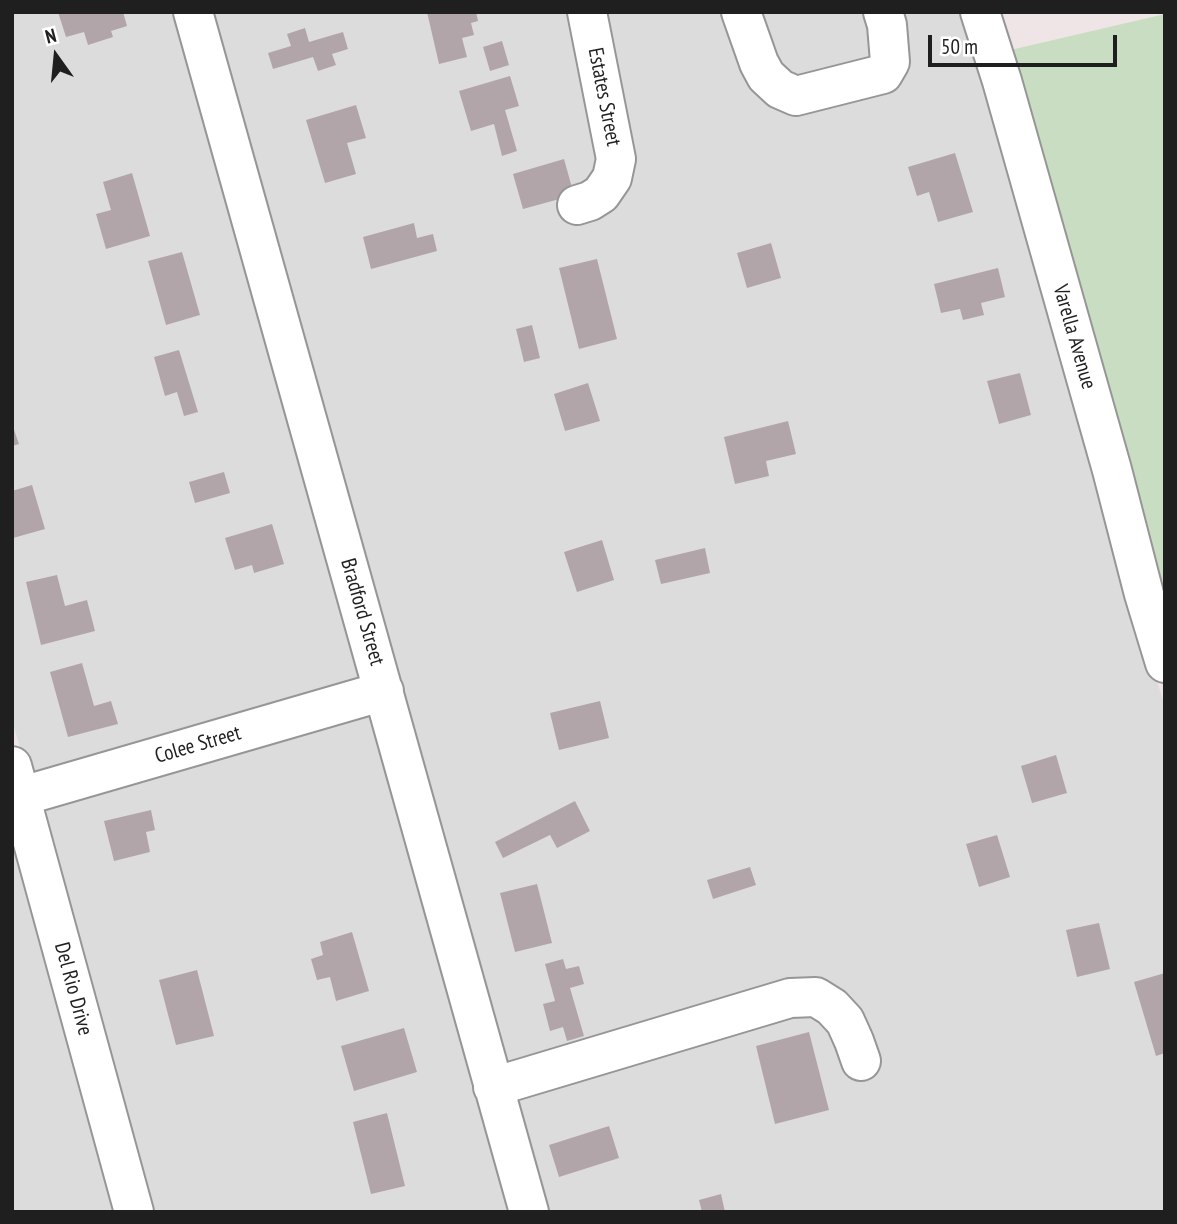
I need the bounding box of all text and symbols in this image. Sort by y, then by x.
north arrow [21,21,91,91]
scale bar [932,21,1121,65]
text: N [42,23,59,49]
text: 50 m [941,33,978,60]
street label: Estates Street [582,46,626,148]
street label: Varella Avenue [1047,282,1101,392]
street label: Bradford Street [335,556,389,668]
street label: Colee Street [152,721,244,769]
street label: Del Rio Drive [48,940,98,1038]

